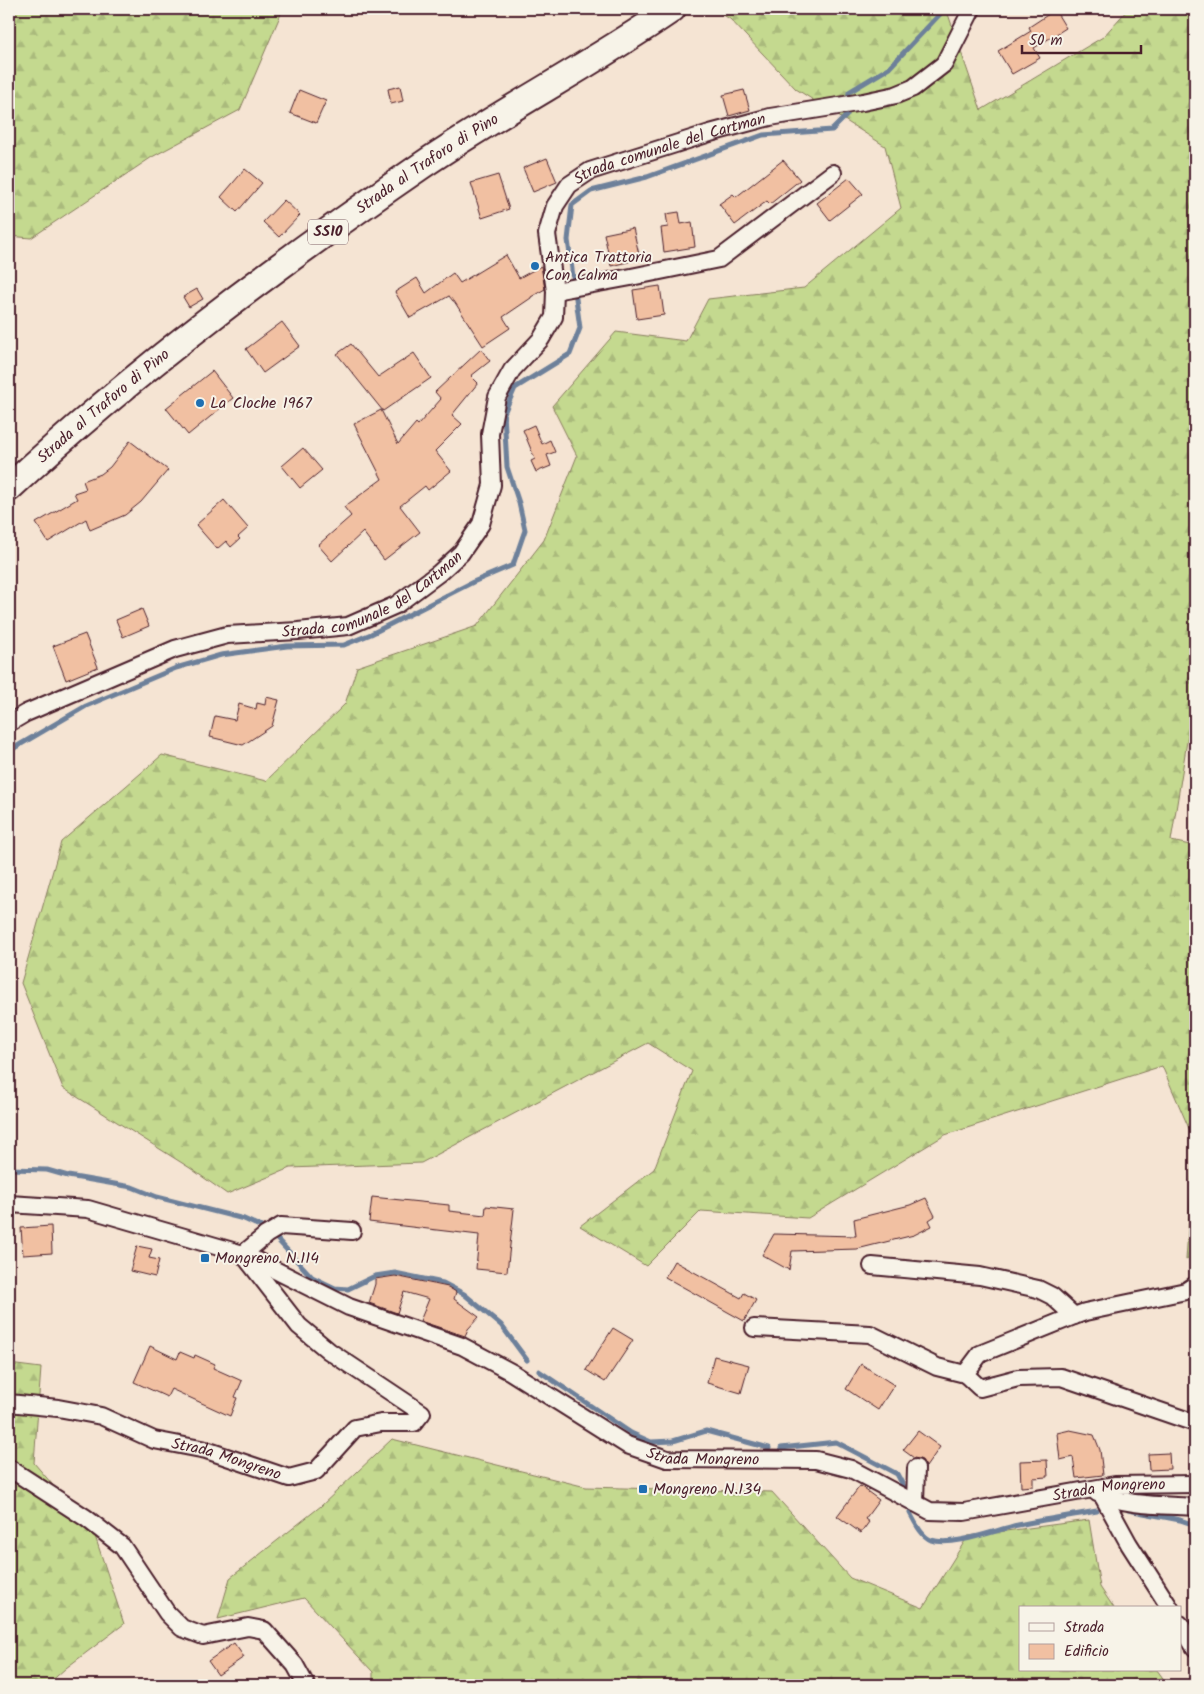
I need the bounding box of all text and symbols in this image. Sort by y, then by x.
scale bar [1022,22,1140,54]
text: 50 m [1029,29,1063,53]
street label: Strada comunale del Cartman [568,106,768,191]
street label: Strada al Traforo di Pino [351,107,504,220]
road number: SS10 [308,220,348,244]
place label: Antica Trattoria Con Calma [545,245,652,288]
marker: Antica Trattoria Con Calma [529,260,541,272]
street label: Strada al Traforo di Pino [31,342,175,469]
place label: La Cloche 1967 [210,391,312,416]
marker: La Cloche 1967 [194,397,206,409]
street label: Strada comunale del Cartman [281,545,468,644]
place label: Mongreno N.114 [215,1246,319,1271]
marker: Mongreno N.114 [199,1252,211,1264]
street label: Strada Mongreno [169,1431,285,1487]
street label: Strada Mongreno [643,1440,759,1472]
street label: Strada Mongreno [1050,1472,1165,1508]
place label: Mongreno N.134 [653,1477,761,1502]
marker: Mongreno N.134 [637,1483,649,1495]
legend [1019,1606,1182,1672]
text: Strada [1064,1616,1104,1640]
text: Edificio [1064,1640,1109,1664]

